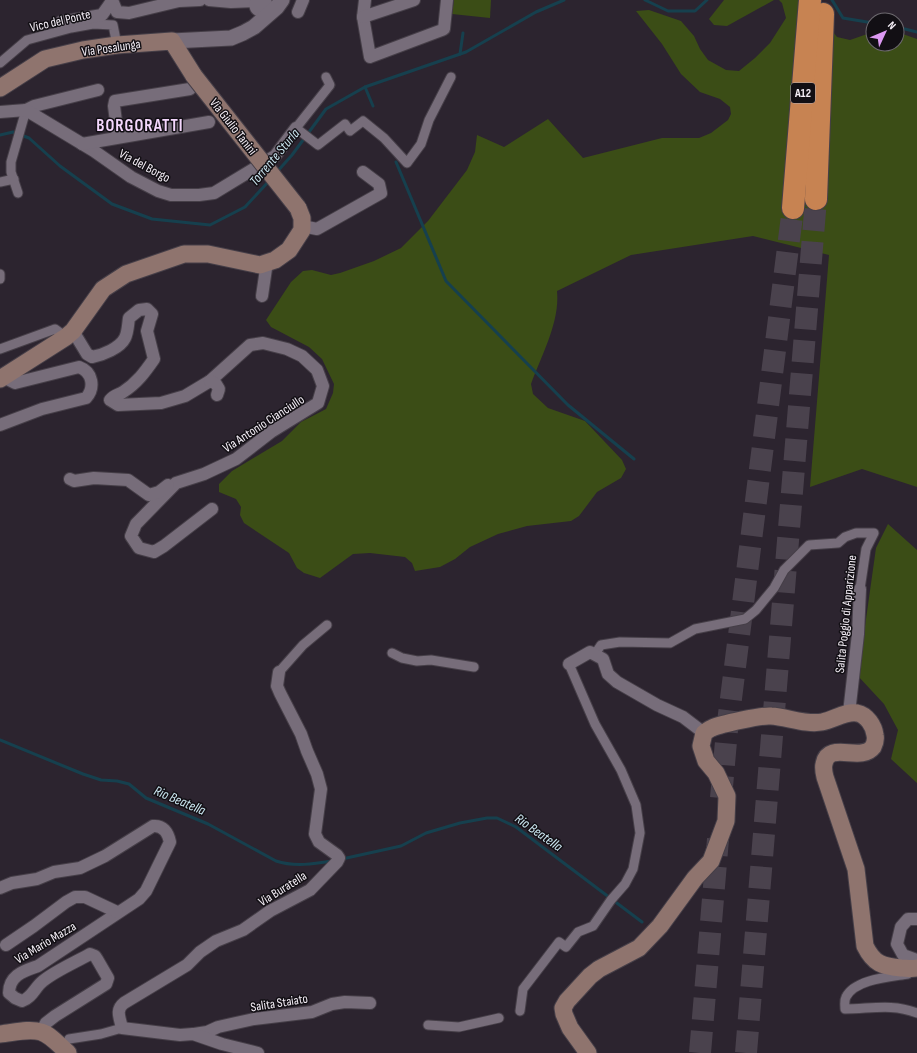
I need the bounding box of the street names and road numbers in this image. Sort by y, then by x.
street label: Vico del Ponte [28,6,92,36]
street label: Via Posalunga [81,36,142,60]
road number: A12 [791,83,815,103]
street label: Via Giulio Tanini [206,95,260,158]
street label: Via del Borgo [116,146,173,186]
street label: Via Antonio Cianciullo [220,392,307,456]
street label: Salita Poggio di Apparizione [832,554,860,674]
street label: Via Buratella [255,868,310,910]
street label: Via Mario Mazza [12,918,79,967]
street label: Salita Staiato [249,991,309,1015]

